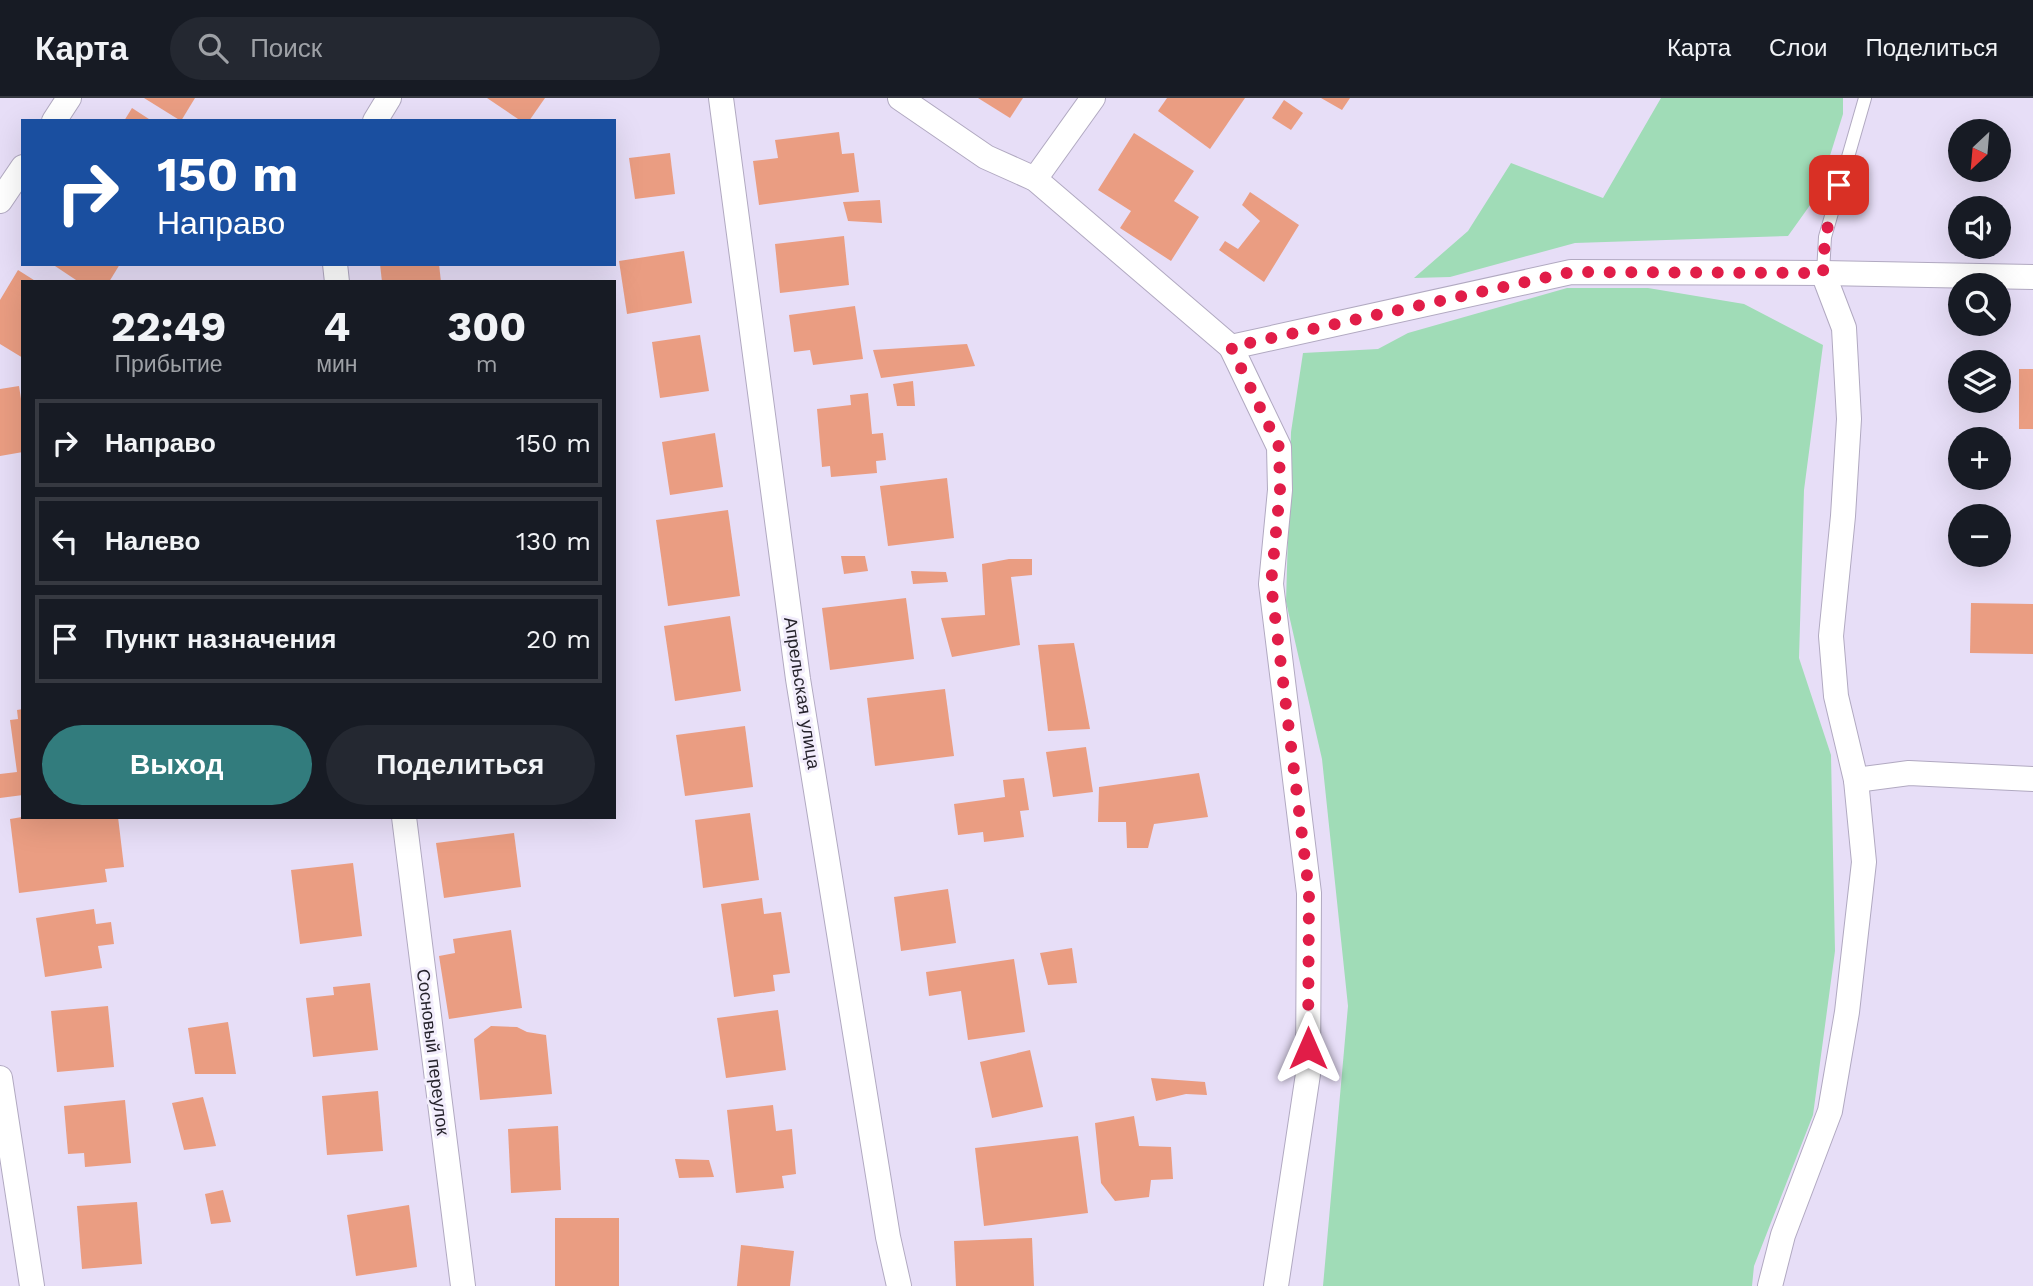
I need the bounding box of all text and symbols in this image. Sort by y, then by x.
search box [170,17,660,80]
text: Карта [35,29,128,68]
icon: search [194,29,232,67]
text: Поиск [250,33,322,63]
text: Карта [1667,34,1731,62]
text: Слои [1769,34,1827,62]
text: Поделиться [1865,34,1998,62]
north arrow [1948,119,2011,182]
map controls [1948,119,2011,567]
text: 150 m [157,145,298,203]
icon: right [42,147,133,238]
pin [1809,155,1869,215]
icon: arrive [1820,166,1858,204]
button: sound [1948,196,2011,259]
text: Направо [157,204,285,242]
button: search [1948,273,2011,336]
text: 22:49 [111,302,226,351]
text: 4 [323,302,350,351]
text: 300 [447,302,526,351]
button: layers [1948,350,2011,413]
text: Прибытие [115,351,223,378]
text: мин [316,351,358,378]
text: m [476,351,498,378]
icon: right [46,424,84,462]
button: + [1948,427,2011,490]
text: Направо [105,428,216,458]
text: 150 m [516,428,591,458]
button: − [1948,504,2011,567]
icon: left [46,522,84,560]
text: Налево [105,526,200,556]
text: 130 m [516,526,591,556]
street label: Апрельская улица [780,615,825,771]
icon: arrive [46,620,84,658]
text: Пункт назначения [105,624,336,654]
text: 20 m [526,624,591,654]
button: Выход [42,725,312,805]
button: Поделиться [326,725,595,805]
street label: Сосновый переулок [413,968,454,1136]
position arrow [1271,1011,1345,1085]

